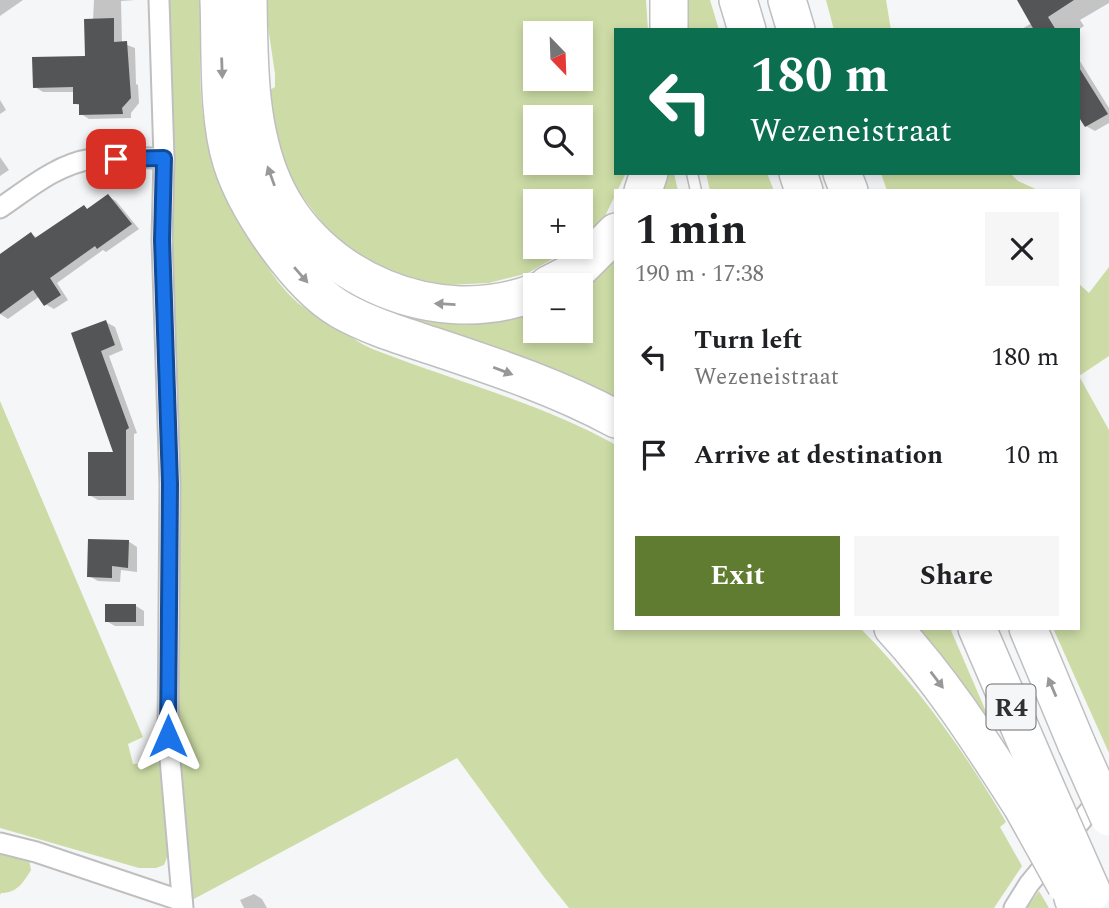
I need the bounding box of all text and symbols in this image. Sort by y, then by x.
north arrow [523,21,593,91]
map controls [523,21,593,343]
text: 180 m [750,39,889,114]
icon: left [635,56,726,147]
one-way arrow [216,57,227,79]
button: search [523,105,593,175]
text: Wezeneistraat [750,107,952,156]
pin [86,129,146,189]
icon: arrive [97,140,135,178]
one-way arrow [265,165,276,186]
button: + [523,189,593,259]
text: 1 min [635,199,747,262]
button: close [985,212,1059,286]
text: 190 m · 17:38 [635,257,764,292]
one-way arrow [293,266,308,283]
button: − [523,273,593,343]
one-way arrow [433,298,455,309]
text: Turn left [694,320,802,360]
text: 180 m [991,337,1059,377]
icon: left [635,338,673,376]
text: Wezeneistraat [694,360,839,395]
one-way arrow [493,365,514,376]
text: Arrive at destination [694,435,943,475]
text: 10 m [1004,435,1059,475]
icon: arrive [635,436,673,474]
button: Exit [635,536,840,616]
button: Share [854,536,1059,616]
one-way arrow [929,671,944,689]
one-way arrow [1046,676,1057,697]
road number: R4 [986,684,1036,730]
position arrow [131,699,205,773]

